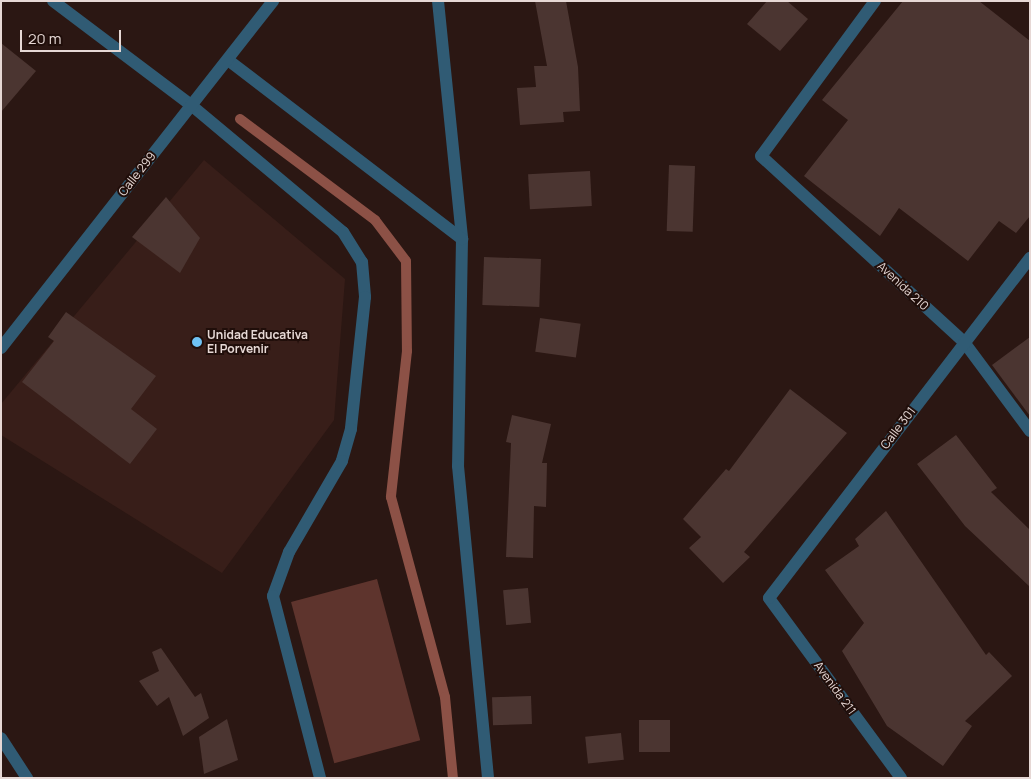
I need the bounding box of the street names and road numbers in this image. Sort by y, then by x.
street label: Calle 299 [115,149,159,199]
street label: Avenida 210 [874,259,932,313]
street label: Calle 301 [878,404,918,452]
street label: Avenida 211 [811,659,859,717]

